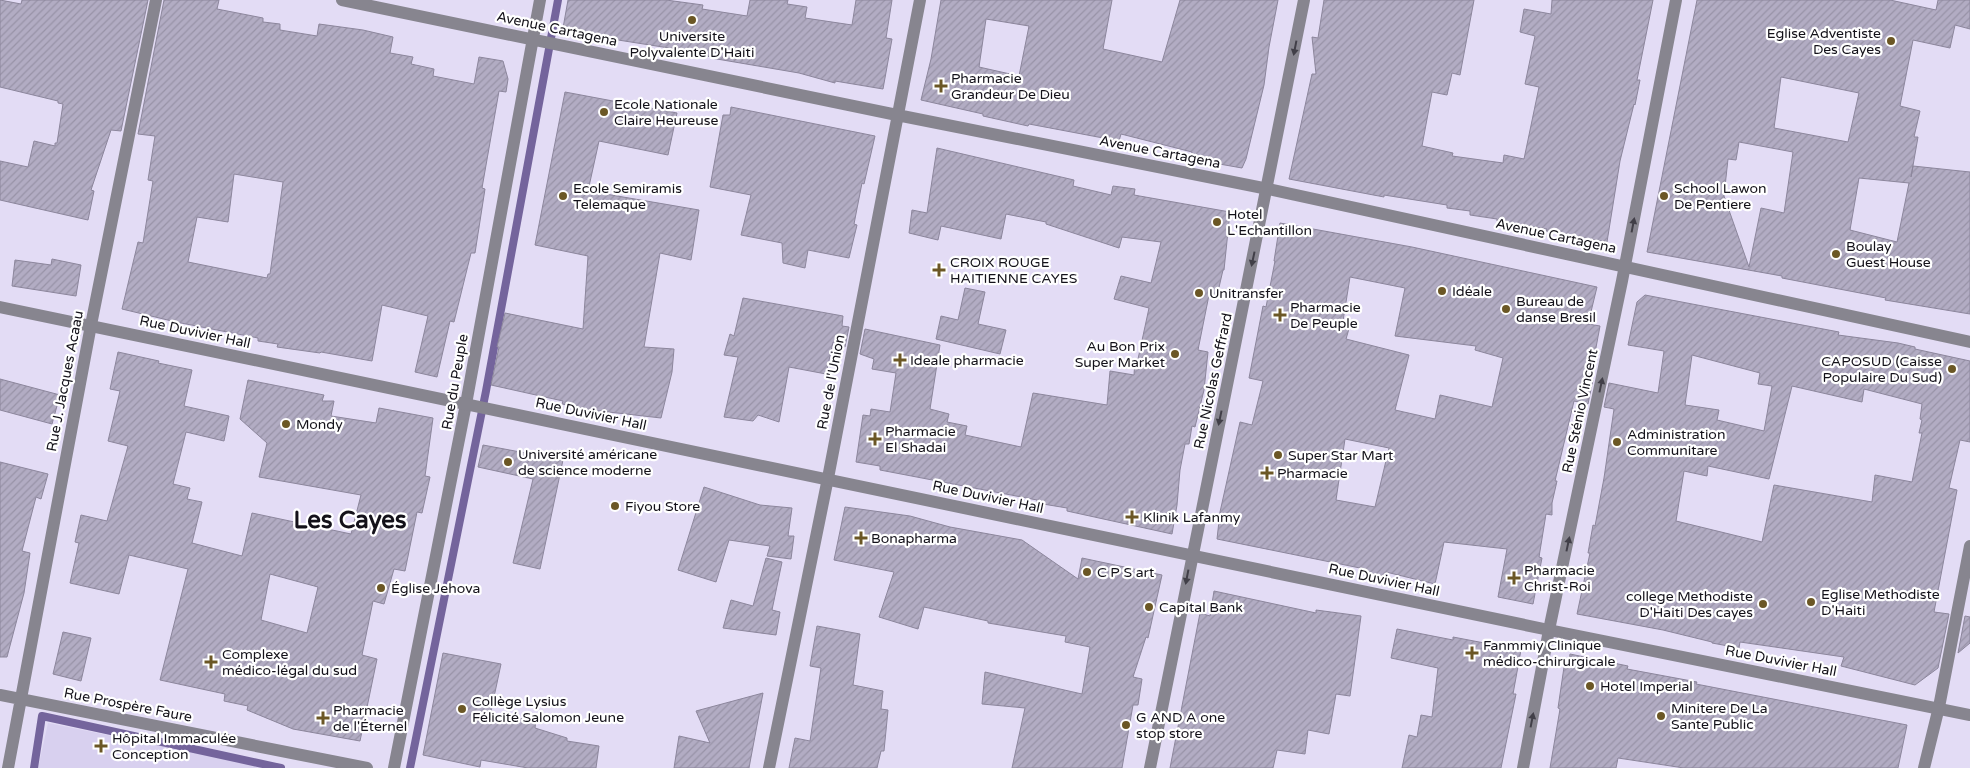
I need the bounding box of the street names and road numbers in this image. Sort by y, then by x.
street label: Avenue Cartagena [495,8,619,50]
street label: Avenue Cartagena [1098,132,1222,172]
street label: Avenue Cartagena [1494,215,1618,257]
street label: Rue J. Jacques Acaau [43,309,87,453]
street label: Rue Nicolas Geffrard [1190,311,1236,451]
street label: Rue Duvivier Hall [138,312,252,352]
street label: Rue du Peuple [438,333,472,431]
street label: Rue de l'Union [813,333,849,431]
street label: Rue Sténio Vincent [1559,347,1602,475]
street label: Rue Duvivier Hall [534,394,648,434]
street label: Rue Duvivier Hall [931,477,1045,517]
street label: Rue Duvivier Hall [1327,560,1441,600]
street label: Rue Duvivier Hall [1724,642,1838,680]
street label: Rue Prospère Faure [63,684,194,726]

